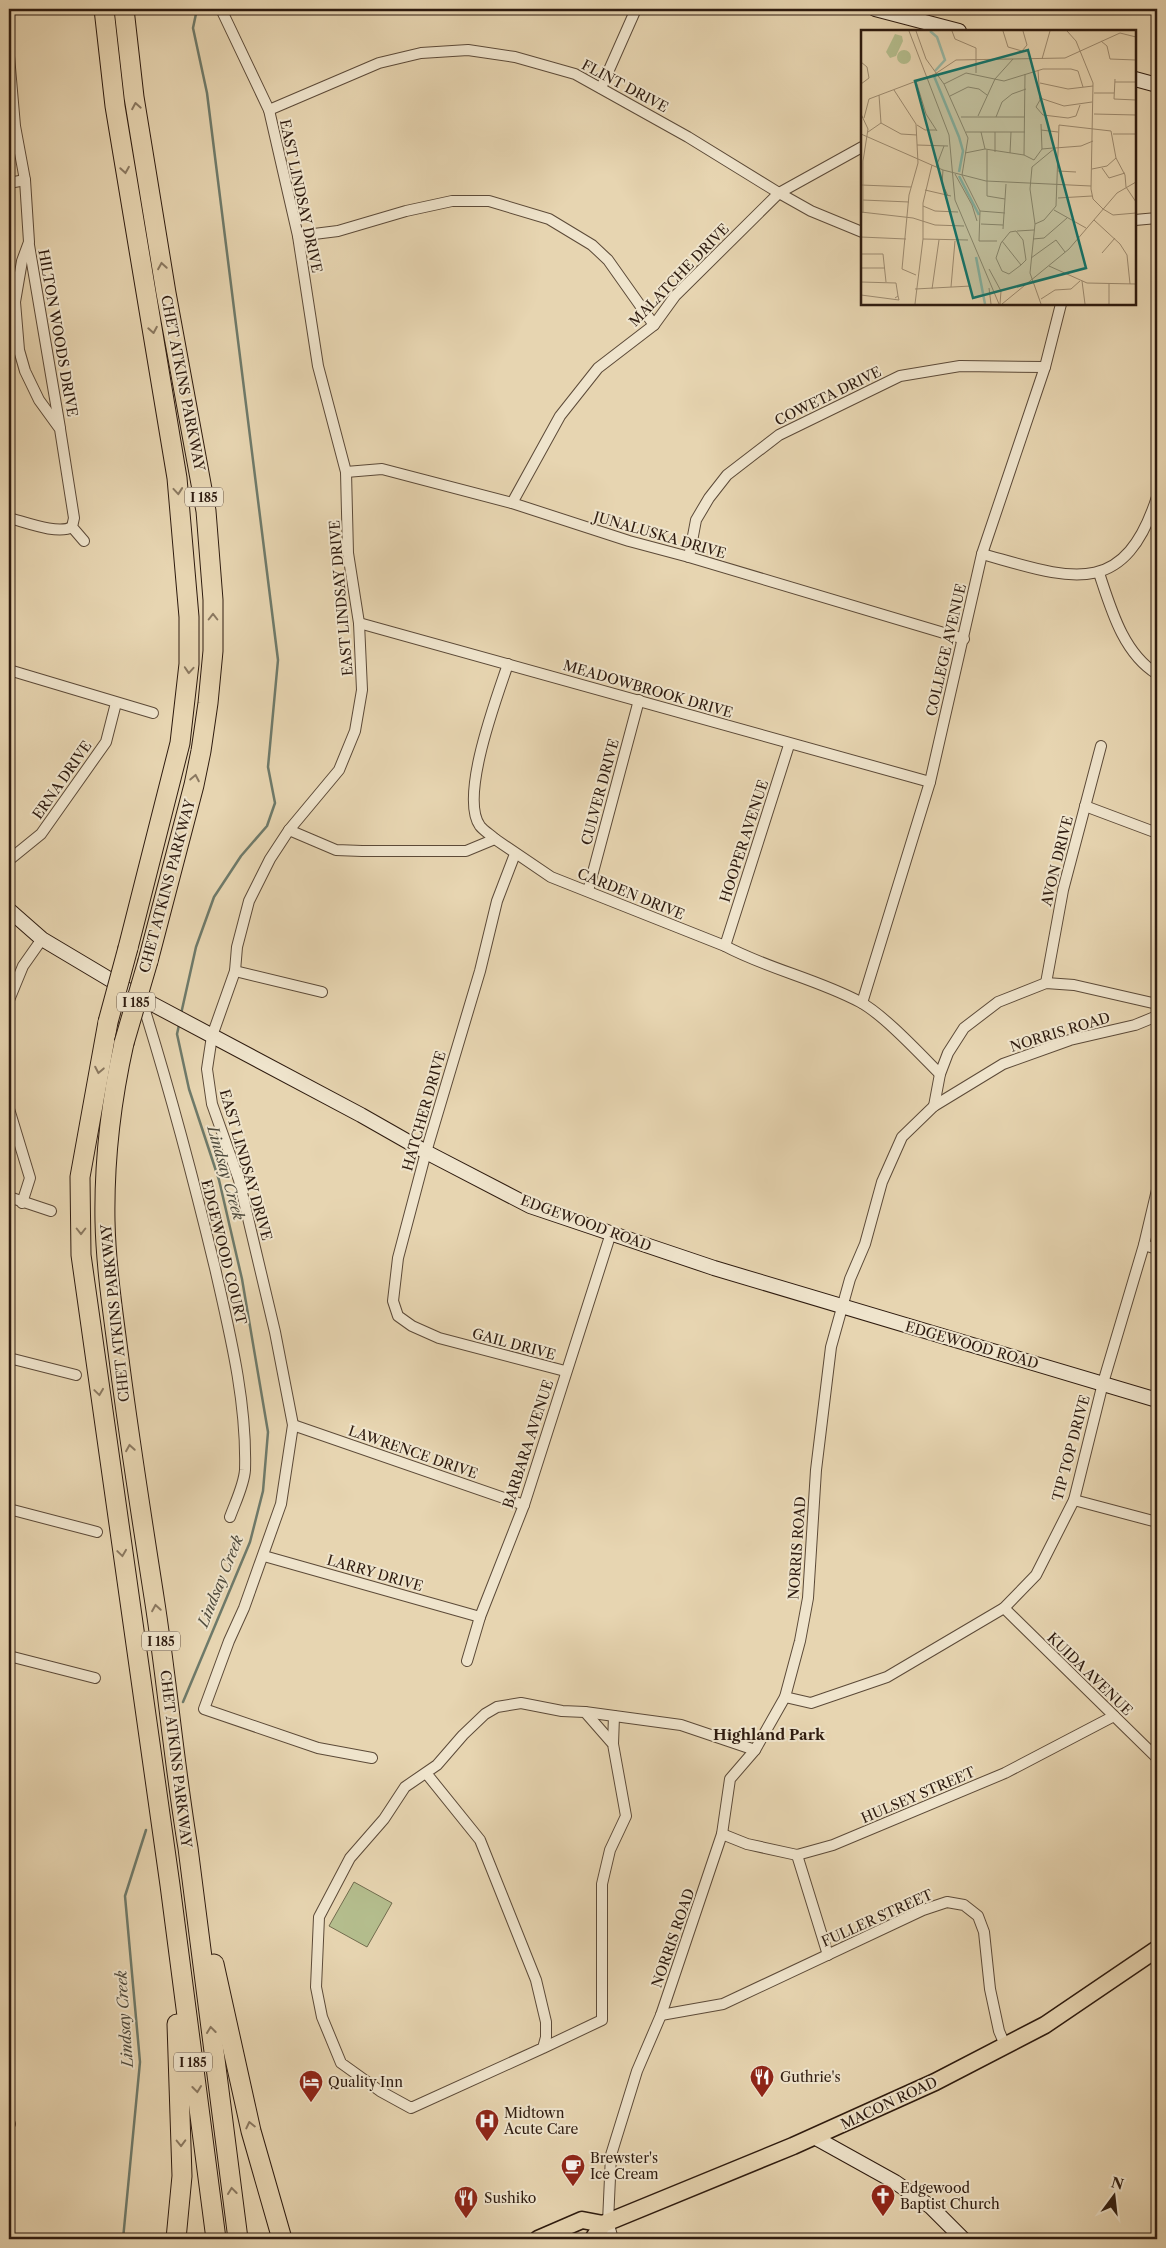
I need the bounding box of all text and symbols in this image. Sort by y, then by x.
inset map [861,30,1136,305]
street label: FLINT DRIVE [579,56,671,116]
one-way arrow [131,102,141,110]
street label: EAST LINDSAY DRIVE [276,118,326,274]
one-way arrow [120,166,130,174]
street label: MALATCHE DRIVE [625,220,733,330]
street label: HILTON WOODS DRIVE [34,248,82,418]
one-way arrow [157,262,167,271]
street label: CHET ATKINS PARKWAY [157,294,209,474]
one-way arrow [147,326,157,334]
street label: COWETA DRIVE [772,362,884,430]
one-way arrow [173,487,184,495]
road number: I 185 [185,488,223,507]
street label: JUNALUSKA DRIVE [590,507,728,563]
street label: EAST LINDSAY DRIVE [325,519,357,677]
street label: COLLEGE AVENUE [922,582,970,718]
one-way arrow [208,613,218,620]
street label: MEADOWBROOK DRIVE [561,656,735,722]
one-way arrow [183,666,194,674]
street label: ERNA DRIVE [28,737,96,823]
street label: CULVER DRIVE [577,737,623,847]
one-way arrow [190,774,200,783]
street label: HOOPER AVENUE [716,778,772,904]
street label: CHET ATKINS PARKWAY [135,796,199,975]
street label: AVON DRIVE [1037,814,1077,909]
street label: CARDEN DRIVE [575,864,687,924]
road number: I 185 [117,992,155,1012]
street label: NORRIS ROAD [1008,1008,1112,1056]
street label: HATCHER DRIVE [398,1049,450,1173]
one-way arrow [94,1065,104,1074]
street label: EAST LINDSAY DRIVE [216,1087,276,1243]
water label: Lindsay Creek [203,1123,249,1223]
street label: EDGEWOOD COURT [197,1178,251,1327]
street label: EDGEWOOD ROAD [518,1191,654,1255]
street label: CHET ATKINS PARKWAY [97,1222,133,1403]
one-way arrow [76,1227,86,1235]
street label: EDGEWOOD ROAD [903,1317,1041,1373]
street label: GAIL DRIVE [470,1324,558,1364]
street label: BARBARA AVENUE [499,1377,557,1511]
one-way arrow [94,1388,104,1396]
street label: TIP TOP DRIVE [1048,1393,1094,1503]
street label: LAWRENCE DRIVE [346,1421,480,1483]
one-way arrow [126,1444,136,1452]
street label: NORRIS ROAD [784,1496,810,1600]
water label: Lindsay Creek [193,1532,247,1631]
one-way arrow [116,1549,127,1557]
street label: LARRY DRIVE [325,1551,425,1595]
one-way arrow [151,1604,161,1613]
street label: KUIDA AVENUE [1044,1629,1136,1719]
road number: I 185 [142,1632,180,1650]
street label: CHET ATKINS PARKWAY [156,1669,196,1850]
district label: Highland Park [713,1725,826,1744]
street label: HULSEY STREET [858,1763,978,1827]
street label: FULLER STREET [818,1885,936,1951]
street label: NORRIS ROAD [648,1886,698,1990]
water label: Lindsay Creek [111,1970,137,2069]
one-way arrow [206,2025,217,2033]
road number: I 185 [174,2052,212,2072]
restaurant icon: Guthrie's [749,2064,775,2098]
place label: Guthrie's [780,2068,841,2086]
hotel icon: Quality Inn [298,2069,324,2103]
place label: Quality Inn [328,2073,403,2091]
street label: MACON ROAD [838,2073,940,2133]
one-way arrow [191,2086,202,2094]
place label: Midtown Acute Care [503,2104,579,2138]
hospital icon: Midtown Acute Care [474,2108,500,2142]
one-way arrow [245,2120,256,2129]
one-way arrow [176,2140,186,2148]
place label: Brewster's Ice Cream [590,2149,659,2183]
cafe icon: Brewster's Ice Cream [560,2153,586,2187]
north arrow [1088,2170,1138,2220]
text: N [1109,2173,1126,2194]
place label: Edgewood Baptist Church [900,2179,1000,2213]
church icon: Edgewood Baptist Church [870,2183,896,2217]
restaurant icon: Sushiko [453,2185,479,2219]
one-way arrow [227,2187,238,2195]
place label: Sushiko [484,2189,536,2207]

